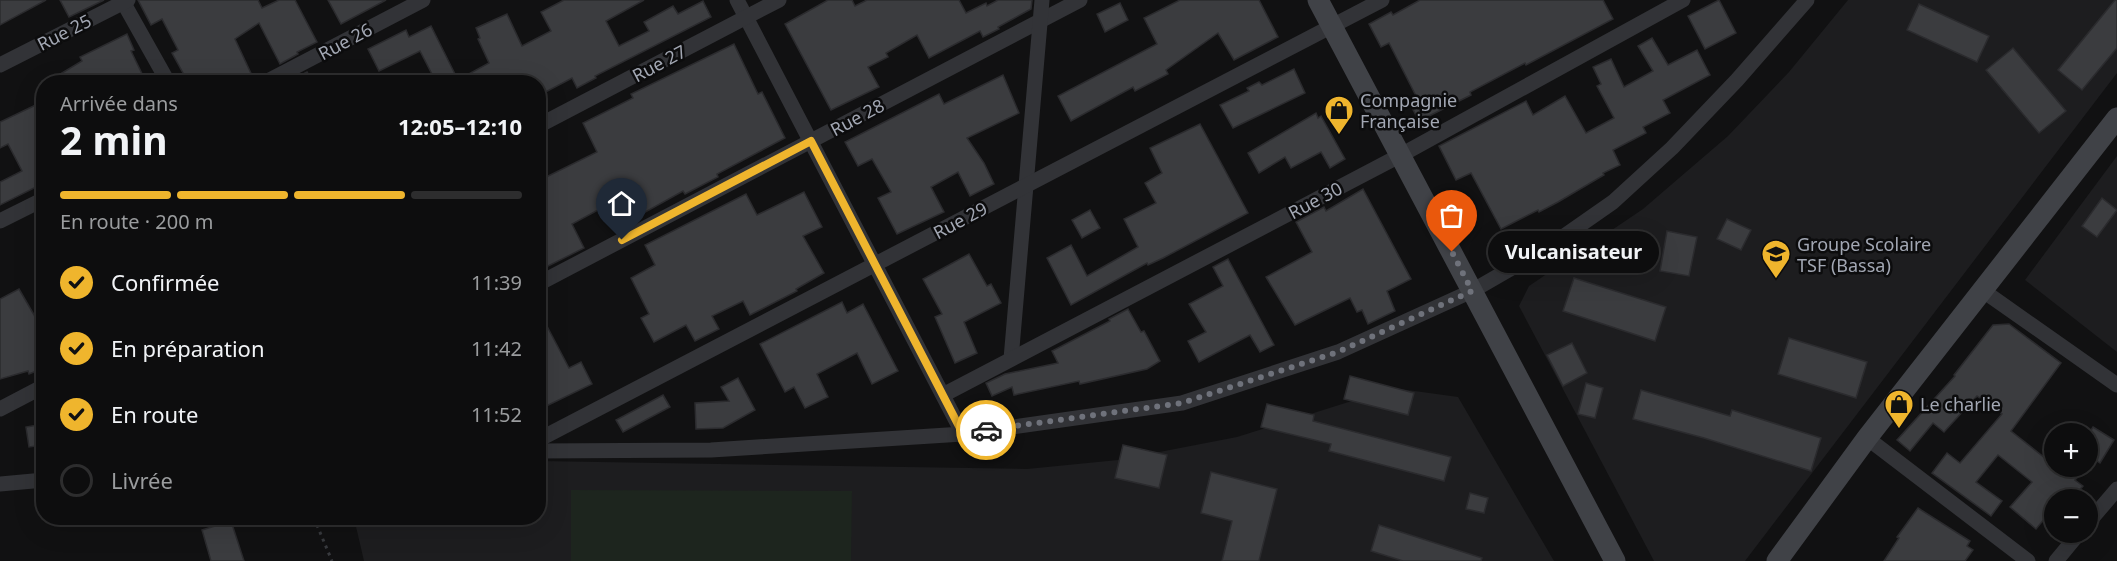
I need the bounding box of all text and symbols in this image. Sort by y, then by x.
street label: Rue 25 [33,8,95,56]
street label: Rue 26 [314,17,376,65]
street label: Rue 27 [628,39,690,87]
place label: Compagnie Française [1360,88,1457,133]
text: Arrivée dans [60,90,178,117]
street label: Rue 28 [826,93,888,141]
shop icon: Compagnie Française [1323,94,1355,136]
text: 12:05–12:10 [398,111,522,141]
text: 2 min [60,113,167,166]
street label: Rue 30 [1284,176,1346,224]
pin [596,178,647,240]
icon: home [605,187,638,220]
pin [1426,190,1477,252]
street label: Rue 29 [929,196,991,244]
icon: bag [1435,199,1468,232]
text: En route · 200 m [60,208,213,235]
callout: Vulcanisateur [1488,231,1659,273]
place label: Groupe Scolaire TSF (Bassa) [1797,232,1931,277]
text: Vulcanisateur [1505,238,1642,265]
school or university icon: Groupe Scolaire TSF (Bassa) [1760,238,1792,280]
icon: check [60,266,93,299]
text: Confirmée [111,267,220,297]
text: 11:39 [471,269,522,296]
icon: check [60,332,93,365]
text: En préparation [111,333,265,363]
text: 11:42 [471,335,522,362]
shop icon: Le charlie [1883,388,1915,430]
place label: Le charlie [1920,392,2001,416]
icon: check [60,398,93,431]
text: En route [111,399,198,429]
courier [956,400,1016,460]
text: 11:52 [471,401,522,428]
icon: car [970,414,1003,447]
map controls [2044,423,2098,543]
button: + [2044,423,2098,477]
text: Livrée [111,465,173,495]
button: − [2044,489,2098,543]

